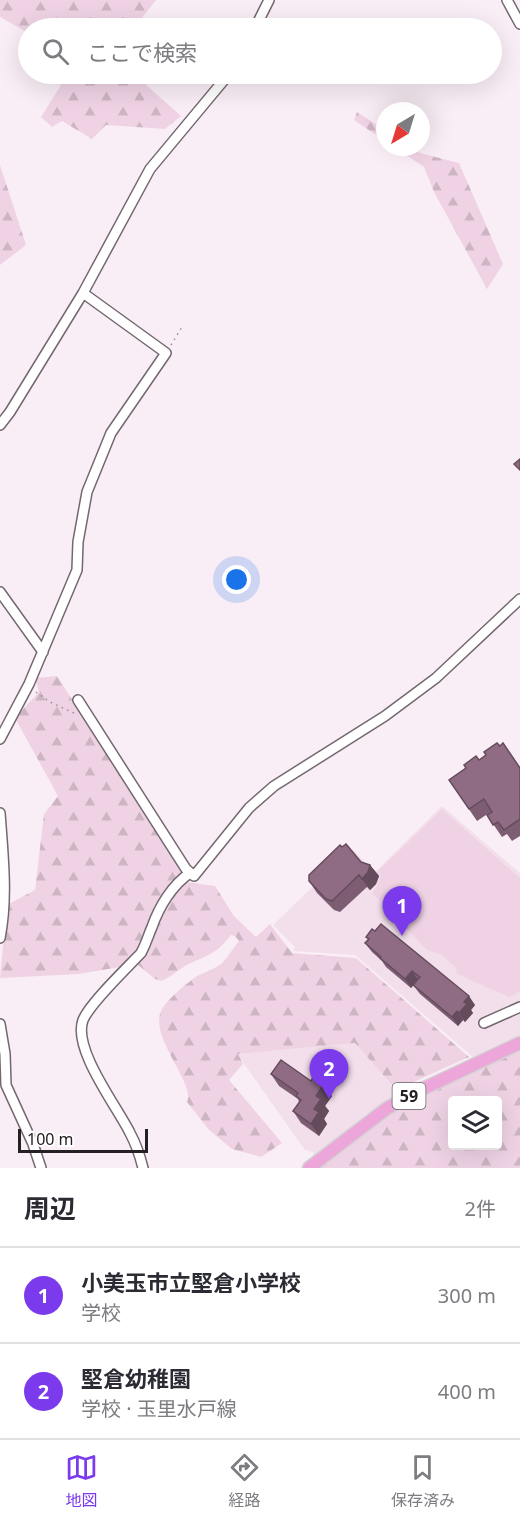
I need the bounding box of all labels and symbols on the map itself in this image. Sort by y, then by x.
north arrow [376,102,430,156]
your location [222,565,251,594]
pin: 1 [382,886,422,936]
pin: 2 [310,1050,348,1099]
road number: 59 [392,1083,426,1109]
scale bar [18,1126,148,1154]

